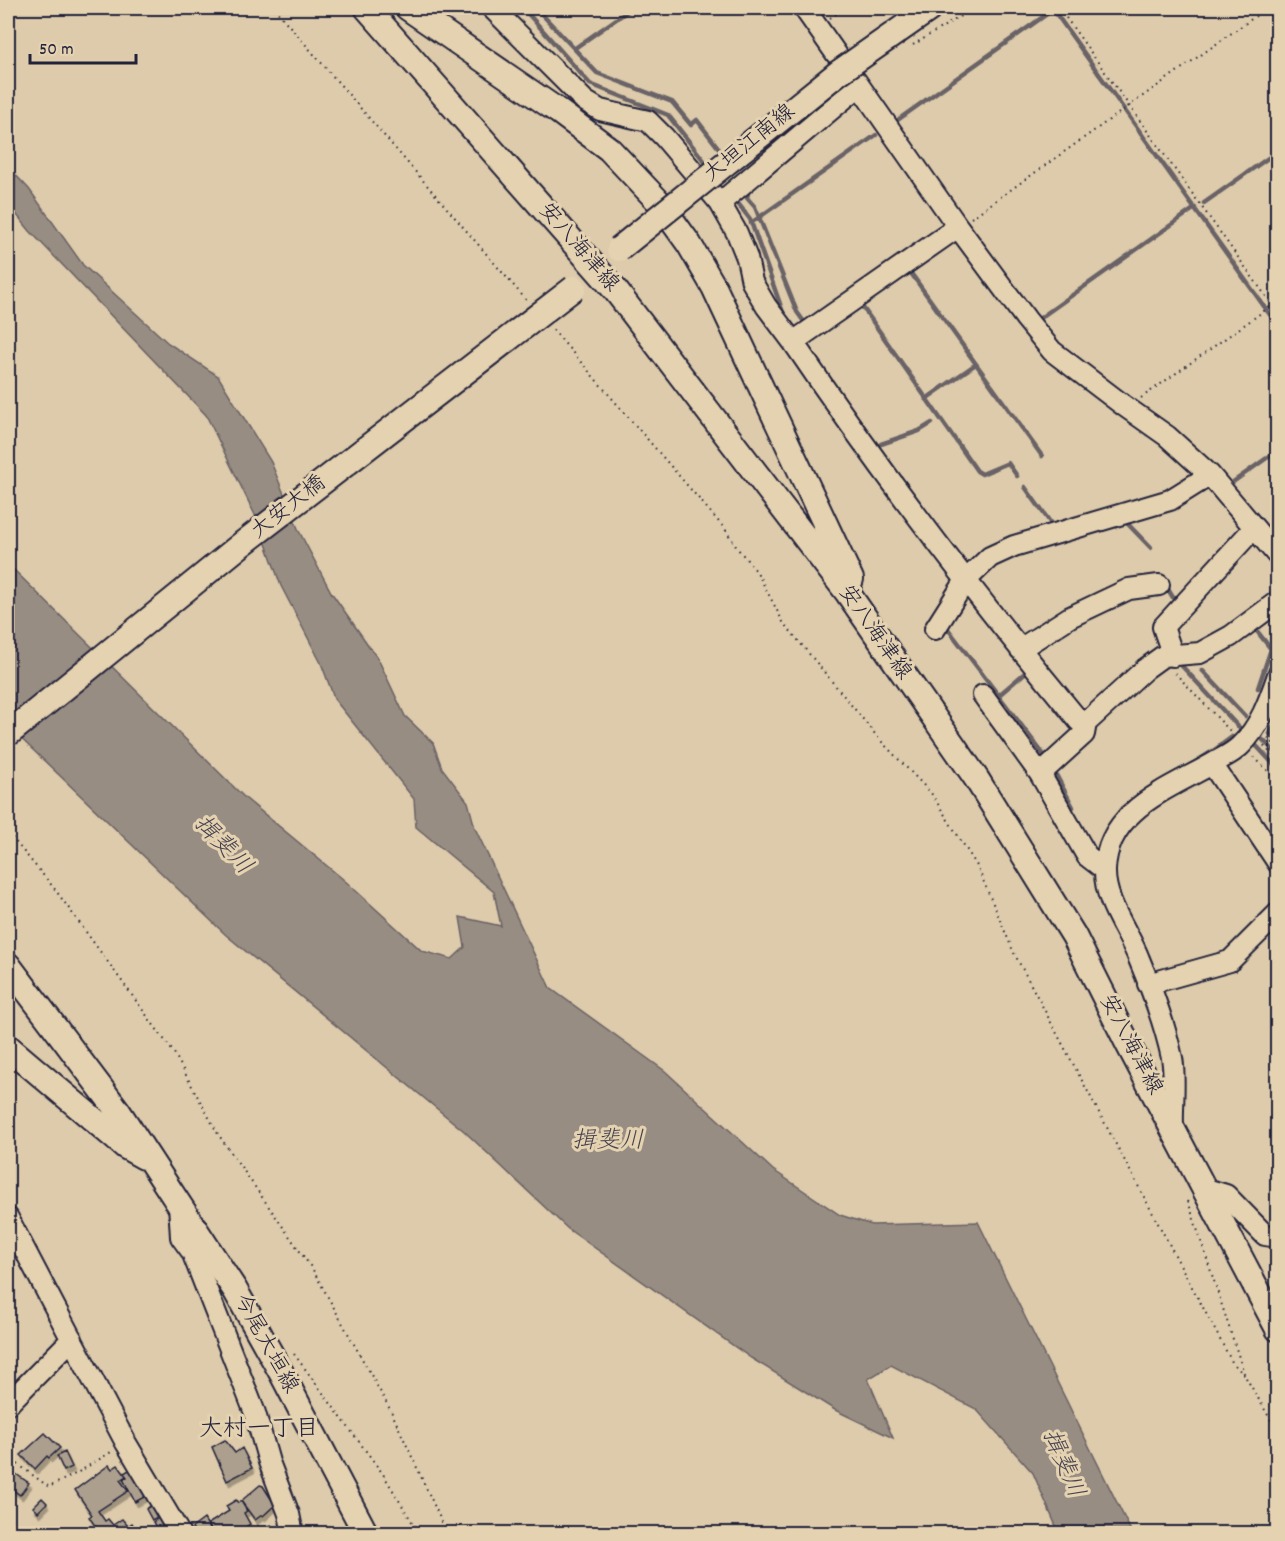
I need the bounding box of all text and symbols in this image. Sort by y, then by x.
scale bar [30,27,136,65]
text: 50 m [39,38,74,63]
street label: 大垣江南線 [697,97,803,191]
street label: 安八海津線 [530,196,626,300]
street label: 大安大橋 [245,469,333,547]
street label: 安八海津線 [830,579,918,687]
water label: 揖斐川 [185,808,259,884]
street label: 安八海津線 [1090,989,1170,1101]
water label: 揖斐川 [572,1125,644,1159]
street label: 今尾大垣線 [225,1288,305,1400]
district label: 大村一丁目 [199,1413,319,1447]
water label: 揖斐川 [1032,1424,1092,1504]

